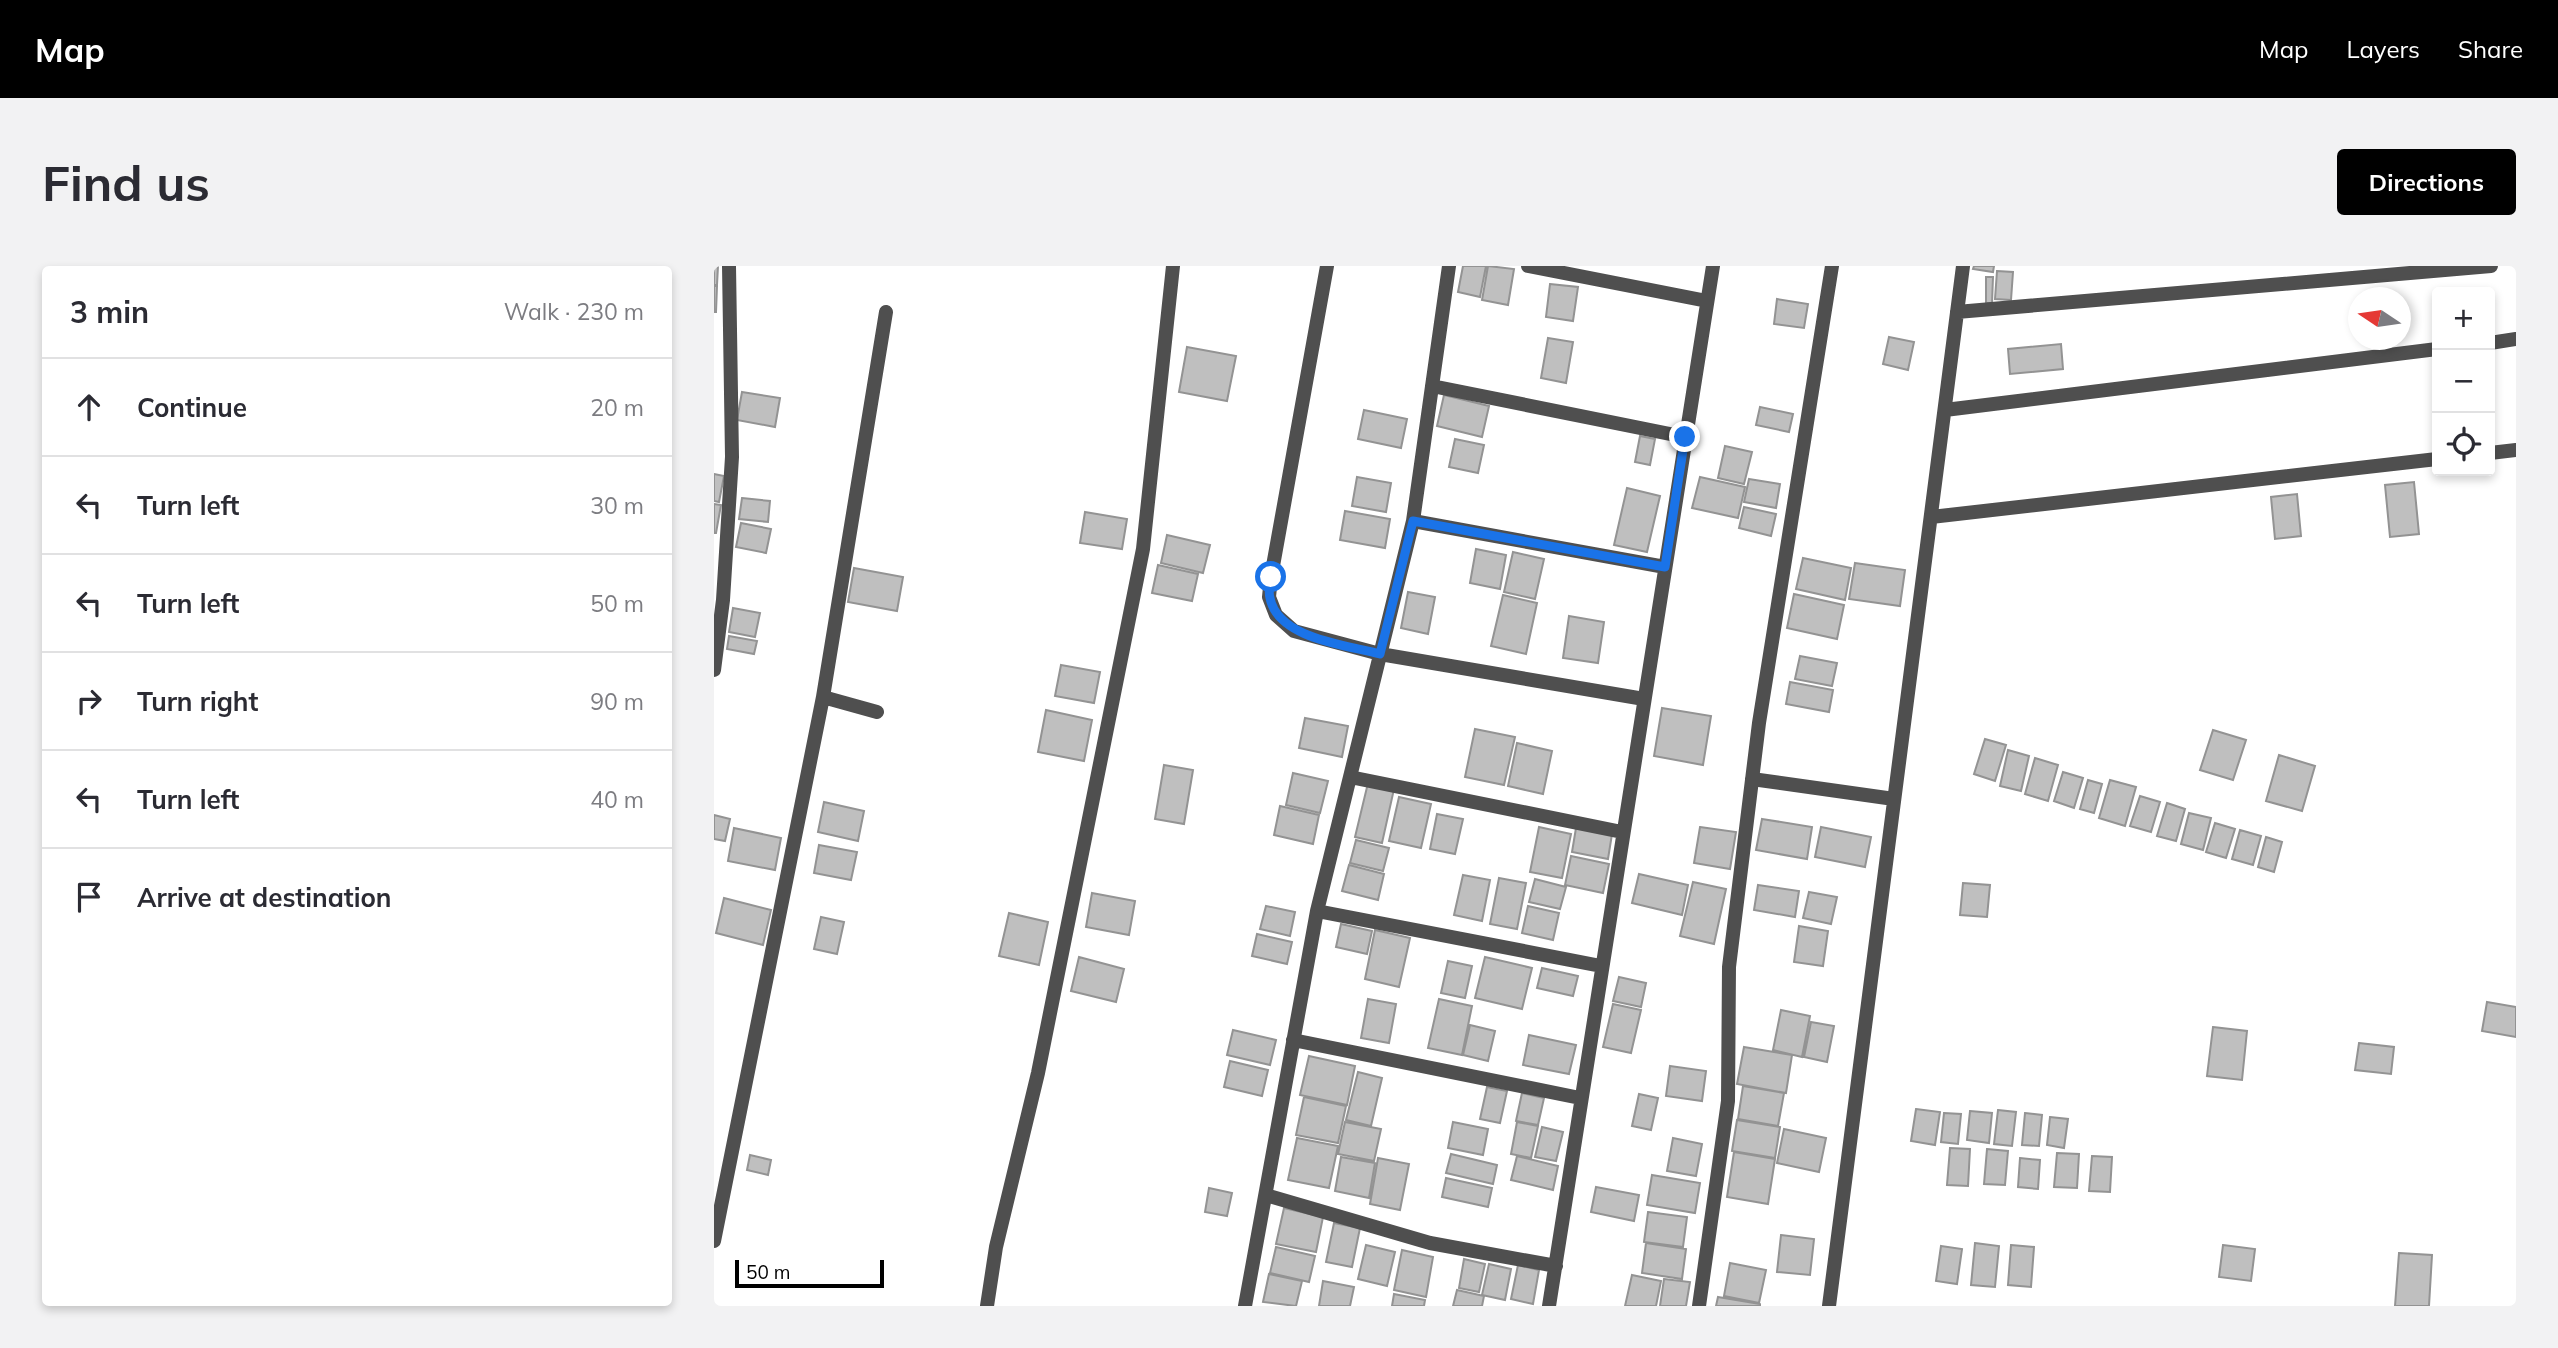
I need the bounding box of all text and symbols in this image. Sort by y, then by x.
text: Map [35,29,105,70]
text: Map [2259,34,2308,64]
text: Layers [2346,34,2420,64]
text: Share [2458,34,2523,64]
button: Directions [2337,149,2516,215]
text: Find us [42,152,210,213]
north arrow [2348,287,2411,350]
map controls [2432,287,2495,476]
button: + [2432,287,2495,350]
text: 3 min [70,293,149,331]
text: Walk · 230 m [504,297,644,326]
button: − [2432,350,2495,413]
icon: ahead [70,388,108,426]
text: Continue [137,391,247,424]
text: 20 m [590,393,644,422]
button: locate [2432,413,2495,476]
route end [1669,421,1700,452]
icon: left [70,486,108,524]
text: Turn left [137,489,239,522]
text: 30 m [590,491,644,520]
route start [1255,561,1286,592]
icon: left [70,584,108,622]
text: Turn left [137,587,239,620]
text: 50 m [590,589,644,618]
icon: right [70,682,108,720]
text: Turn right [137,685,258,718]
text: 90 m [590,687,644,716]
icon: left [70,780,108,818]
text: Turn left [137,783,239,816]
text: 40 m [590,785,644,814]
icon: arrive [70,878,108,916]
text: Arrive at destination [137,881,392,914]
scale bar [735,1257,884,1289]
text: 50 m [746,1260,790,1284]

